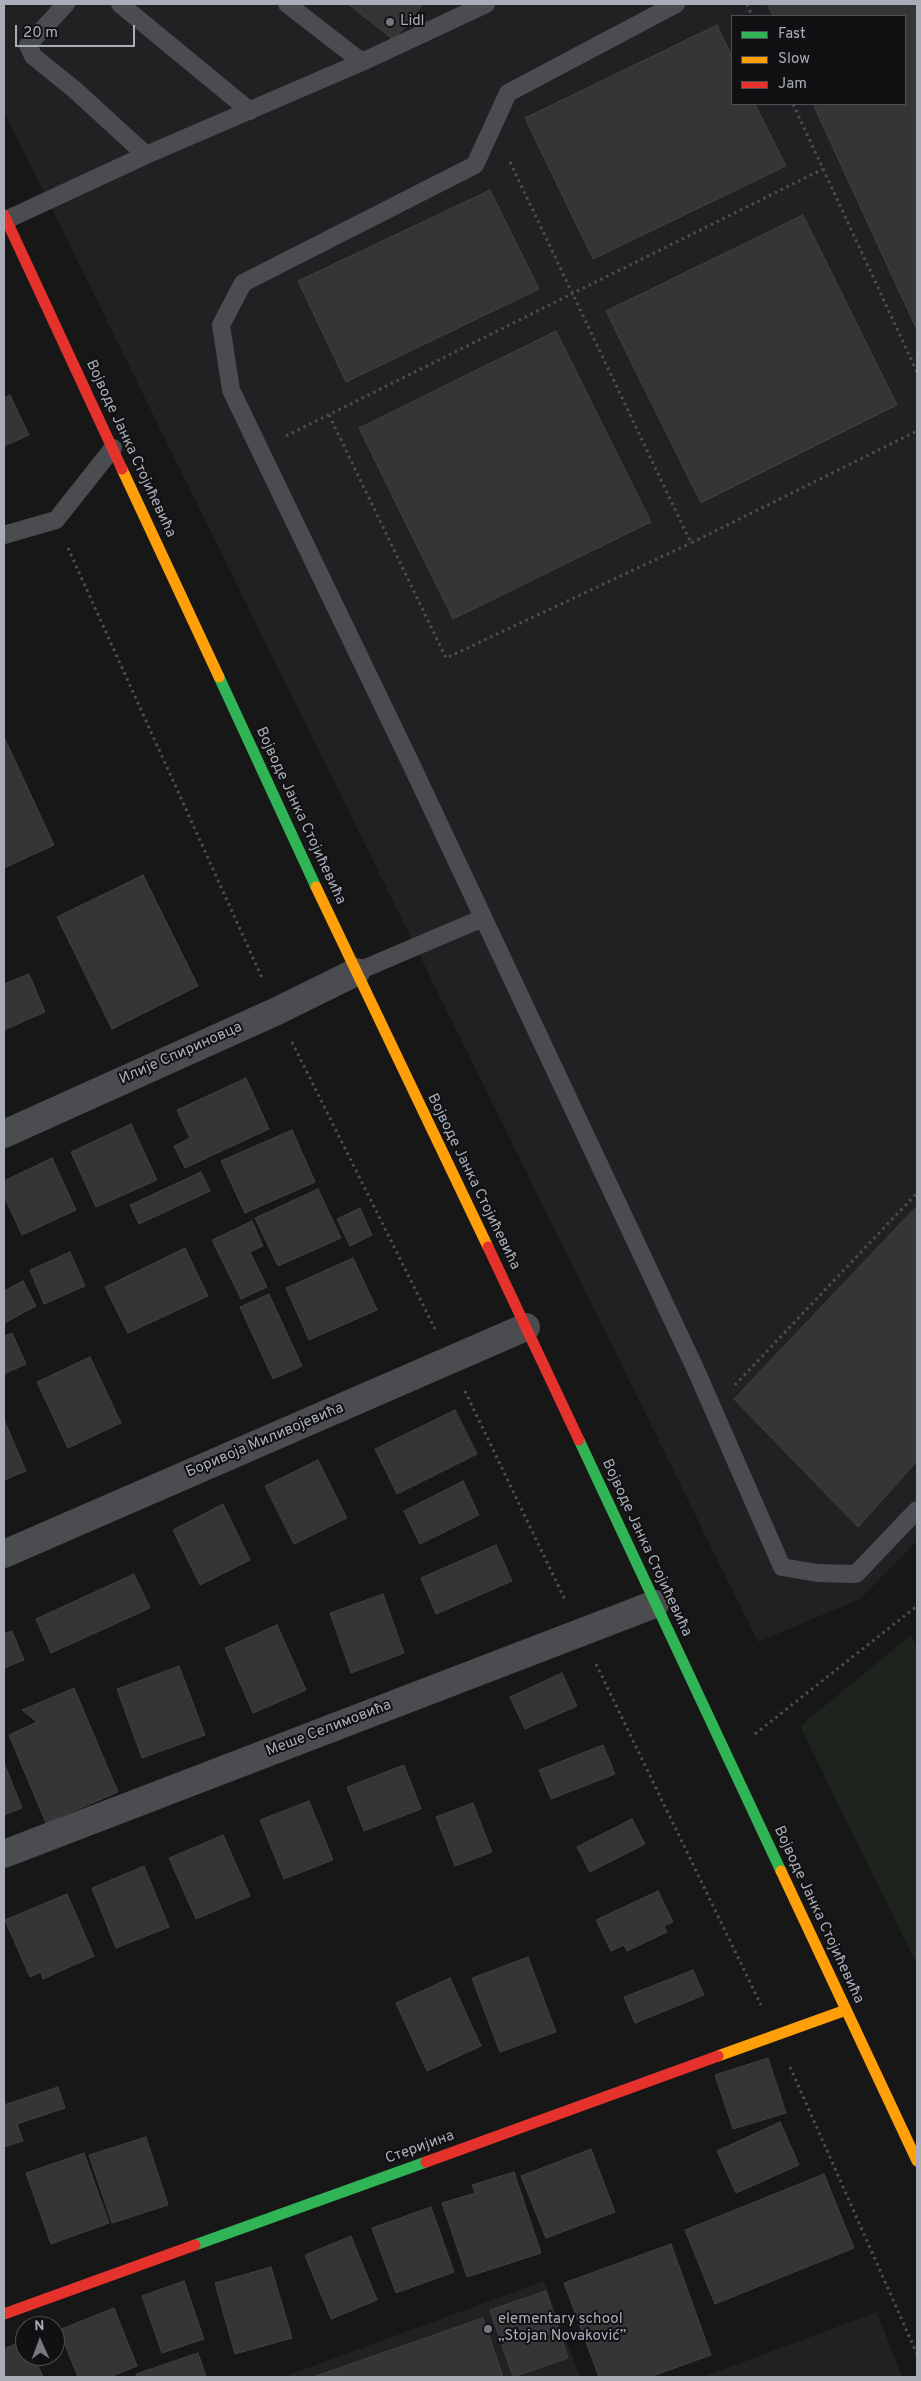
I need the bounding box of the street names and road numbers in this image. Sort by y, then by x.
street label: Војводе Јанка Стојићевића [81,357,179,541]
street label: Војводе Јанка Стојићевића [251,724,349,908]
street label: Илије Спириновца [117,1019,245,1089]
street label: Војводе Јанка Стојићевића [422,1091,524,1273]
street label: Боривоја Миливојевића [183,1400,347,1482]
street label: Војводе Јанка Стојићевића [597,1456,695,1640]
street label: Меше Селимовића [264,1697,394,1761]
street label: Војводе Јанка Стојићевића [769,1823,867,2007]
street label: Стеријина [383,2127,457,2169]

